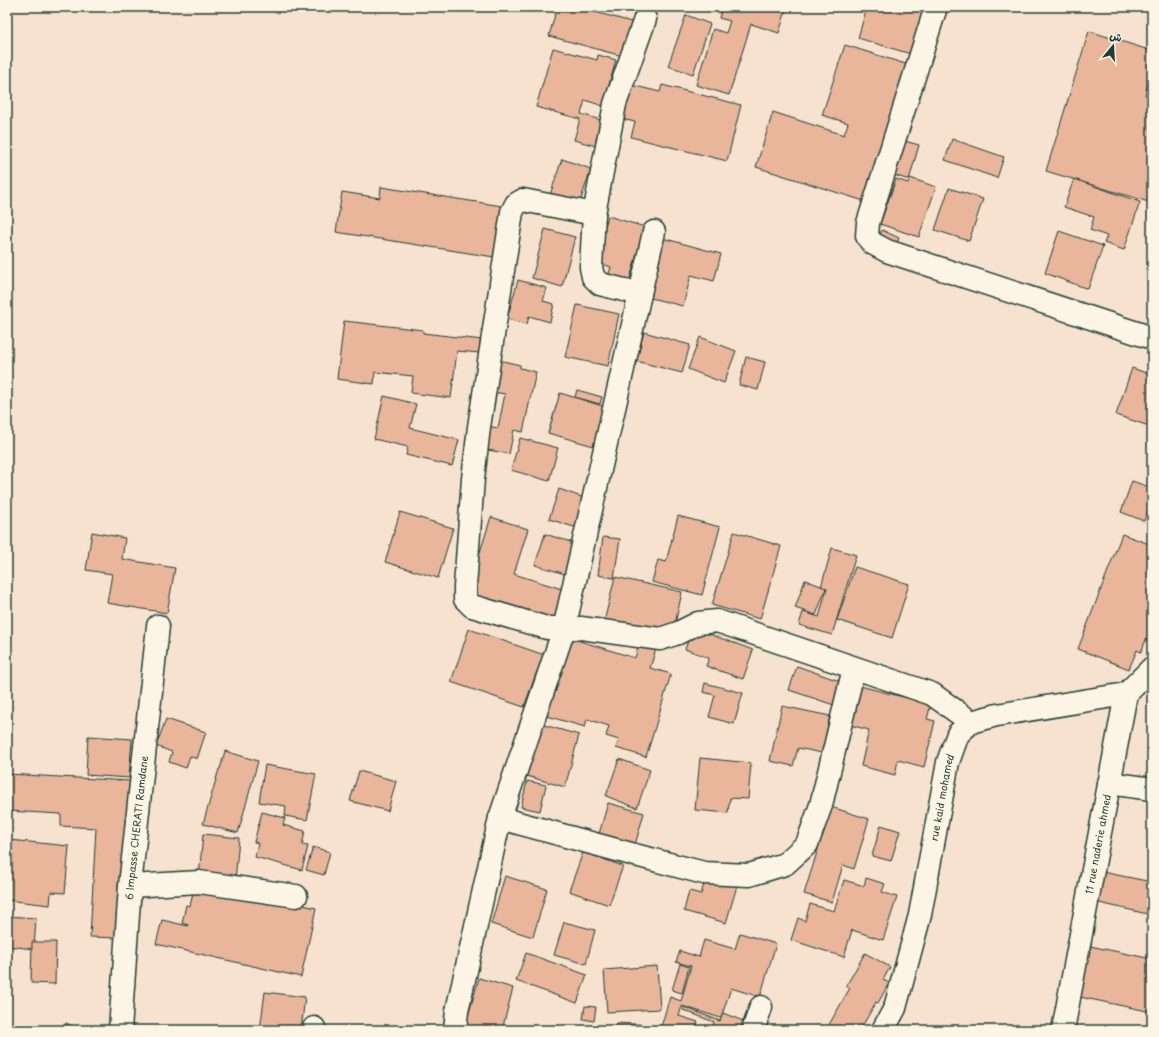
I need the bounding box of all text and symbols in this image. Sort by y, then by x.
north arrow [1093,26,1133,66]
text: ش [1108,26,1125,46]
street label: rue kaid mohamed [926,752,957,842]
street label: 6 Impasse CHERATI Ramdane [121,754,151,900]
street label: 11 rue naderie ahmed [1081,793,1114,895]

